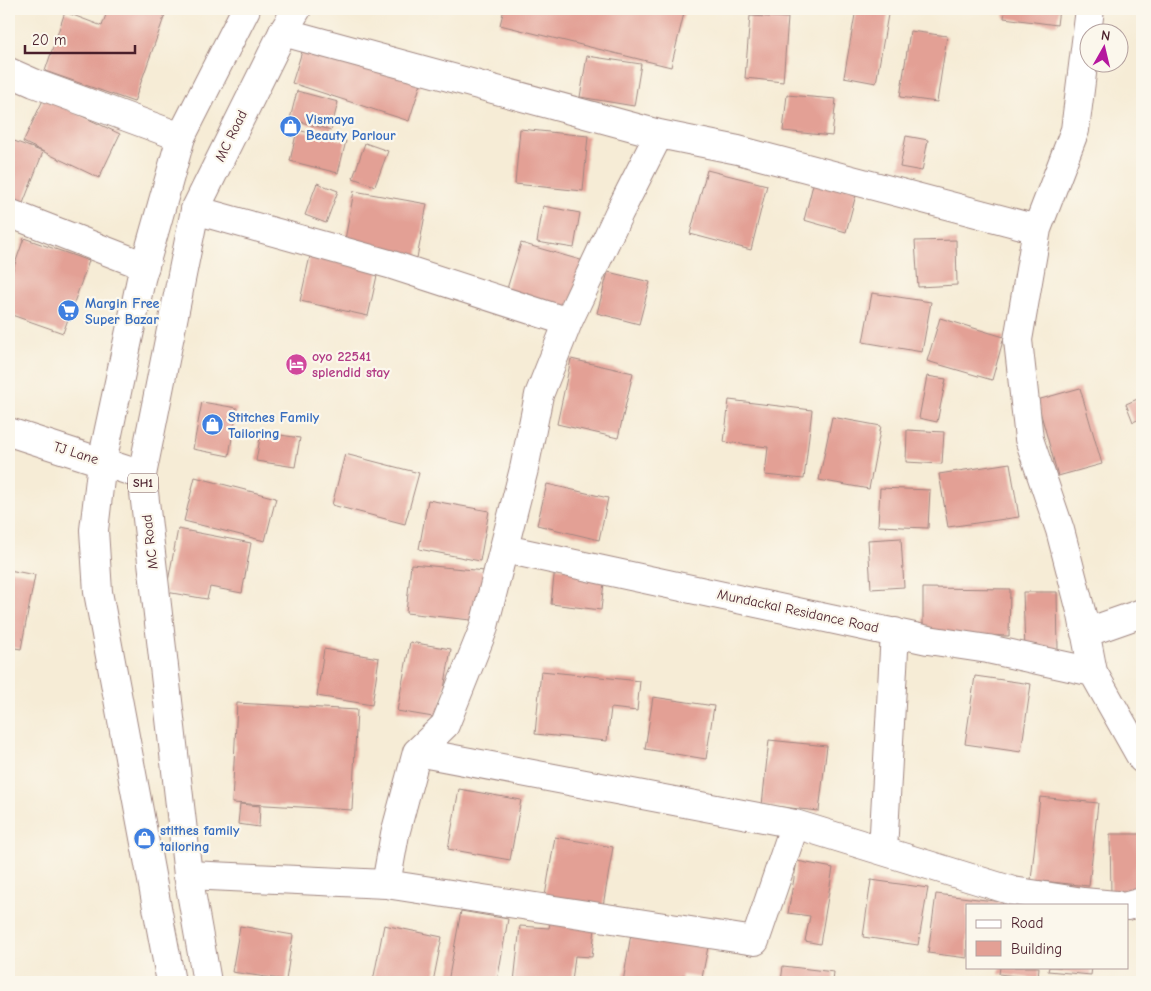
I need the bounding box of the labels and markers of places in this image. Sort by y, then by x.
place label: Vismaya Beauty Parlour [306,111,396,144]
shop icon: Vismaya Beauty Parlour [278,115,302,139]
place label: Margin Free Super Bazar [85,295,160,328]
supermarket icon: Margin Free Super Bazar [57,299,81,323]
place label: oyo 22541 splendid stay [312,348,390,381]
hotel icon: oyo 22541 splendid stay [284,352,308,376]
place label: Stitches Family Tailoring [228,409,320,442]
shop icon: Stitches Family Tailoring [200,413,224,437]
place label: stithes family tailoring [159,822,240,855]
shop icon: stithes family tailoring [132,826,156,850]

